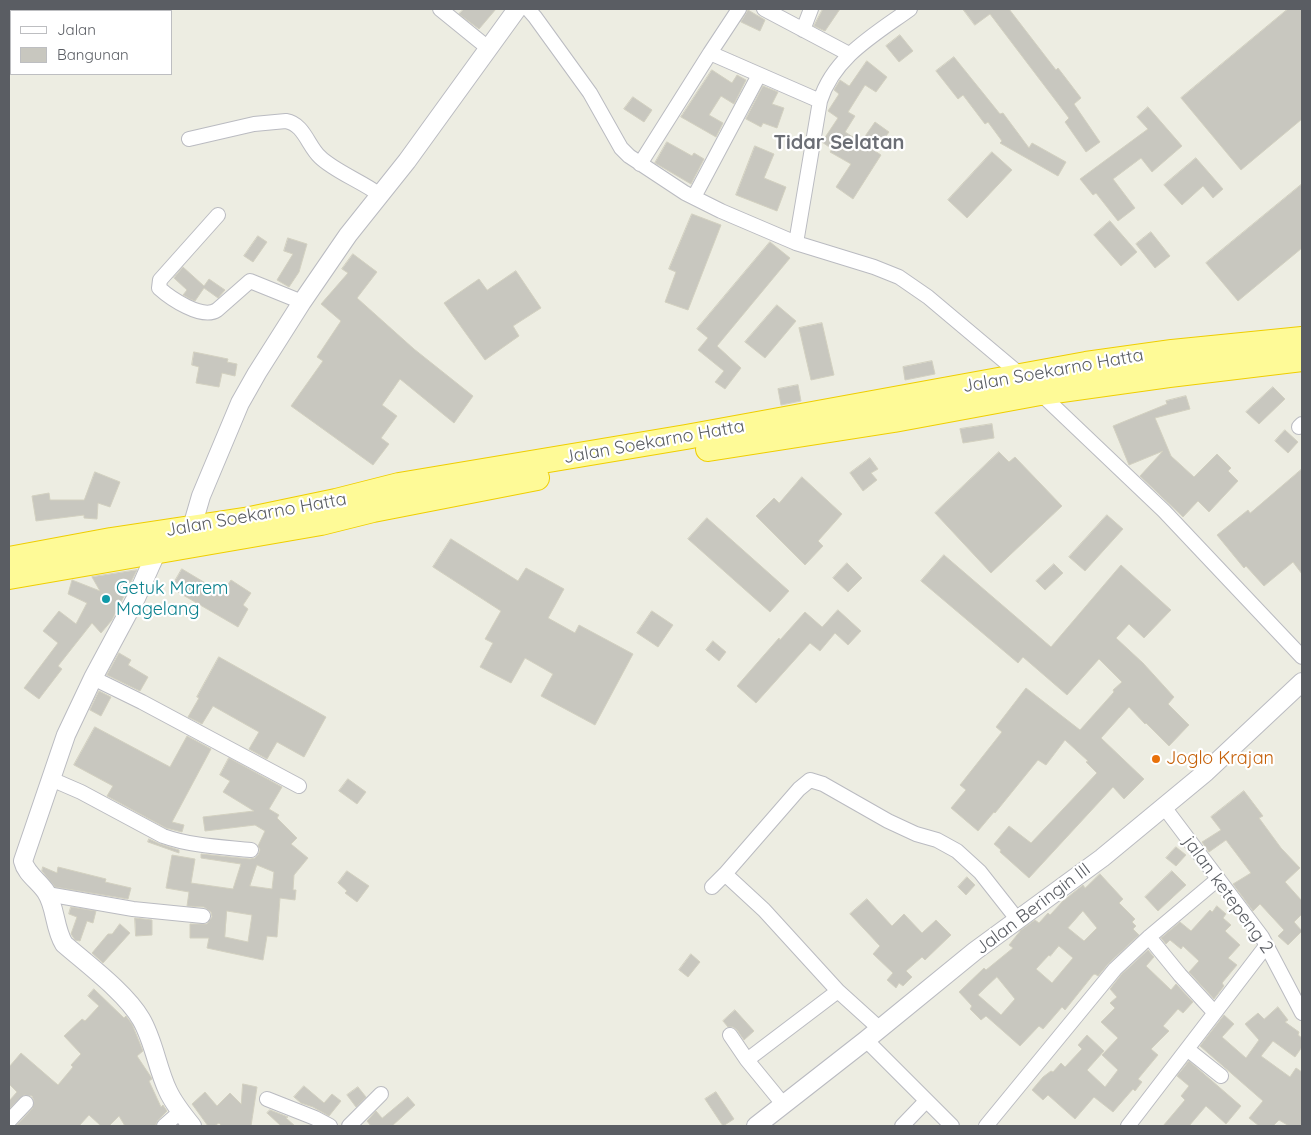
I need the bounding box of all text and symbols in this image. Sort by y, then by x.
legend [10,10,172,75]
text: Jalan [57,20,96,39]
text: Bangunan [57,45,129,64]
district label: Tidar Selatan [774,131,904,155]
street label: Jalan Soekarno Hatta [961,344,1145,398]
street label: Jalan Soekarno Hatta [562,415,746,469]
street label: Jalan Soekarno Hatta [164,488,348,542]
place label: Getuk Marem Magelang [116,578,228,620]
marker: Getuk Marem Magelang [100,593,112,605]
place label: Joglo Krajan [1166,748,1274,770]
marker: Joglo Krajan [1150,753,1162,765]
street label: jalan ketepeng 2 [1178,832,1278,958]
street label: Jalan Beringin III [971,859,1095,959]

